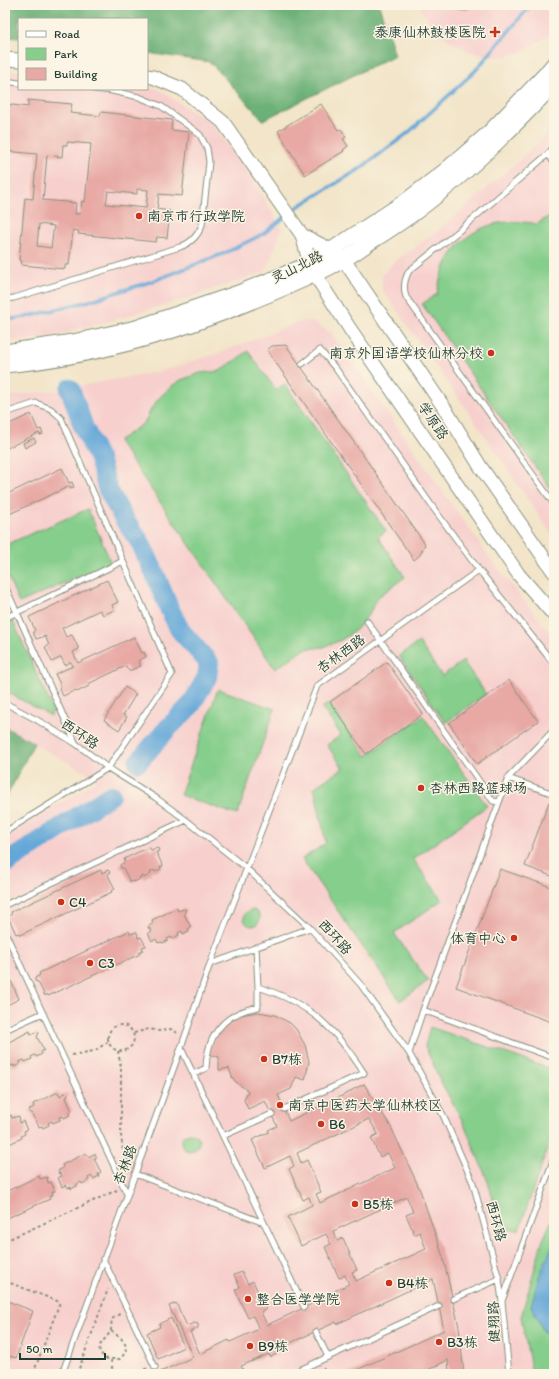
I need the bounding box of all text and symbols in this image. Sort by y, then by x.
legend [18,18,148,90]
place label: 泰康仙林鼓楼医院 [374,24,486,41]
marker: 泰康仙林鼓楼医院 [489,26,501,38]
text: Road [54,27,80,41]
text: Park [54,47,78,61]
text: Building [54,67,98,81]
place label: 南京市行政学院 [147,208,245,225]
marker: 南京市行政学院 [134,211,144,221]
street label: 灵山北路 [268,247,326,287]
place label: 南京外国语学校仙林分校 [329,345,483,362]
marker: 南京外国语学校仙林分校 [486,348,496,358]
street label: 学原路 [414,399,452,443]
street label: 杏林西路 [313,631,369,677]
street label: 西环路 [58,715,102,753]
place label: 杏林西路篮球场 [429,780,527,797]
marker: 杏林西路篮球场 [416,783,426,793]
place label: C4 [69,894,87,911]
marker: C4 [56,897,66,907]
street label: 西环路 [315,916,355,958]
place label: 体育中心 [450,930,506,947]
marker: 体育中心 [509,933,519,943]
place label: C3 [98,955,115,972]
marker: C3 [85,958,95,968]
place label: B7栋 [272,1051,302,1068]
marker: B7栋 [259,1054,269,1064]
place label: 南京中医药大学仙林校区 [288,1097,442,1114]
marker: 南京中医药大学仙林校区 [275,1100,285,1110]
place label: B6 [329,1116,345,1133]
marker: B6 [316,1119,326,1129]
street label: 杏林路 [110,1142,140,1188]
place label: B5栋 [363,1196,393,1213]
marker: B5栋 [350,1199,360,1209]
street label: 西环路 [482,1199,510,1243]
place label: B4栋 [397,1275,428,1292]
marker: B4栋 [384,1278,394,1288]
place label: 整合医学学院 [256,1291,340,1308]
marker: 整合医学学院 [243,1294,253,1304]
street label: 健翔路 [485,1301,503,1343]
place label: B3栋 [447,1334,478,1351]
scale bar [20,1335,105,1361]
marker: B3栋 [434,1337,444,1347]
place label: B9栋 [258,1338,288,1355]
marker: B9栋 [245,1341,255,1351]
text: 50 m [26,1342,52,1356]

